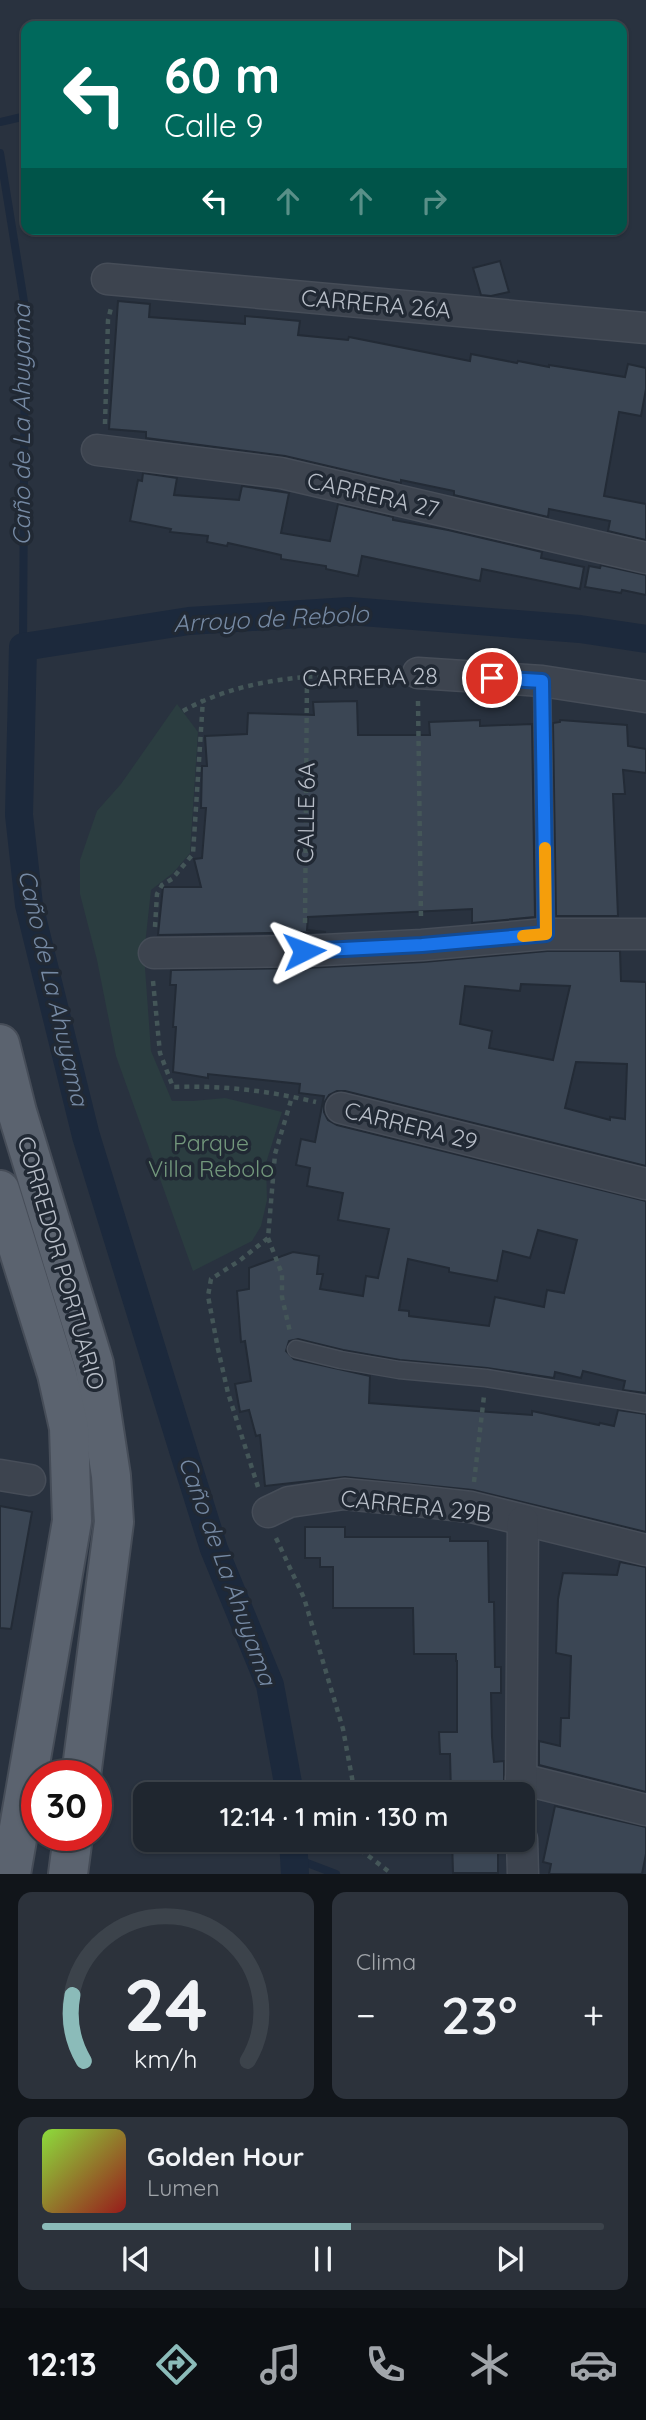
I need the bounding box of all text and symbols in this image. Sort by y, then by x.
text: 60 m [164,44,280,105]
icon: left [49,49,140,140]
text: Calle 9 [164,105,263,145]
icon: left [196,182,234,220]
icon: ahead [269,182,307,220]
icon: ahead [342,182,380,220]
icon: right [415,182,453,220]
street label: CARRERA 26A [300,283,452,325]
water label: Caño de La Ahuyama [6,303,36,546]
street label: CARRERA 27 [304,465,442,524]
water label: Arroyo de Rebolo [173,598,371,638]
pin [462,648,522,708]
icon: arrive [473,659,511,697]
street label: CARRERA 28 [302,661,438,692]
street label: CALLE 6A [290,762,321,864]
water label: Caño de La Ahuyama [12,867,96,1110]
position arrow [267,914,341,988]
street label: CARRERA 29 [342,1095,481,1156]
park label: Parque Villa Rebolo [148,1128,274,1183]
street label: CORREDOR PORTUARIO [11,1133,112,1393]
water label: Caño de La Ahuyama [173,1452,284,1690]
street label: CARRERA 29B [339,1483,493,1528]
speed limit sign: 30 [21,1760,112,1851]
text: 12:14 · 1 min · 130 m [220,1800,448,1833]
text: Clima [356,1947,416,1976]
text: 24 [124,1959,208,2050]
text: 23° [441,1982,517,2047]
text: − [356,1991,376,2039]
text: + [583,1991,604,2039]
text: km/h [134,2043,198,2074]
text: Golden Hour [147,2140,304,2173]
text: Lumen [147,2173,220,2202]
icon: previous [117,2240,155,2278]
icon: pause [304,2240,342,2278]
icon: next [491,2240,529,2278]
icon: directions [152,2340,201,2389]
icon: music [256,2340,305,2389]
icon: phone [361,2340,410,2389]
icon: climate [465,2340,514,2389]
icon: car [569,2340,618,2389]
text: 12:13 [28,2344,97,2384]

